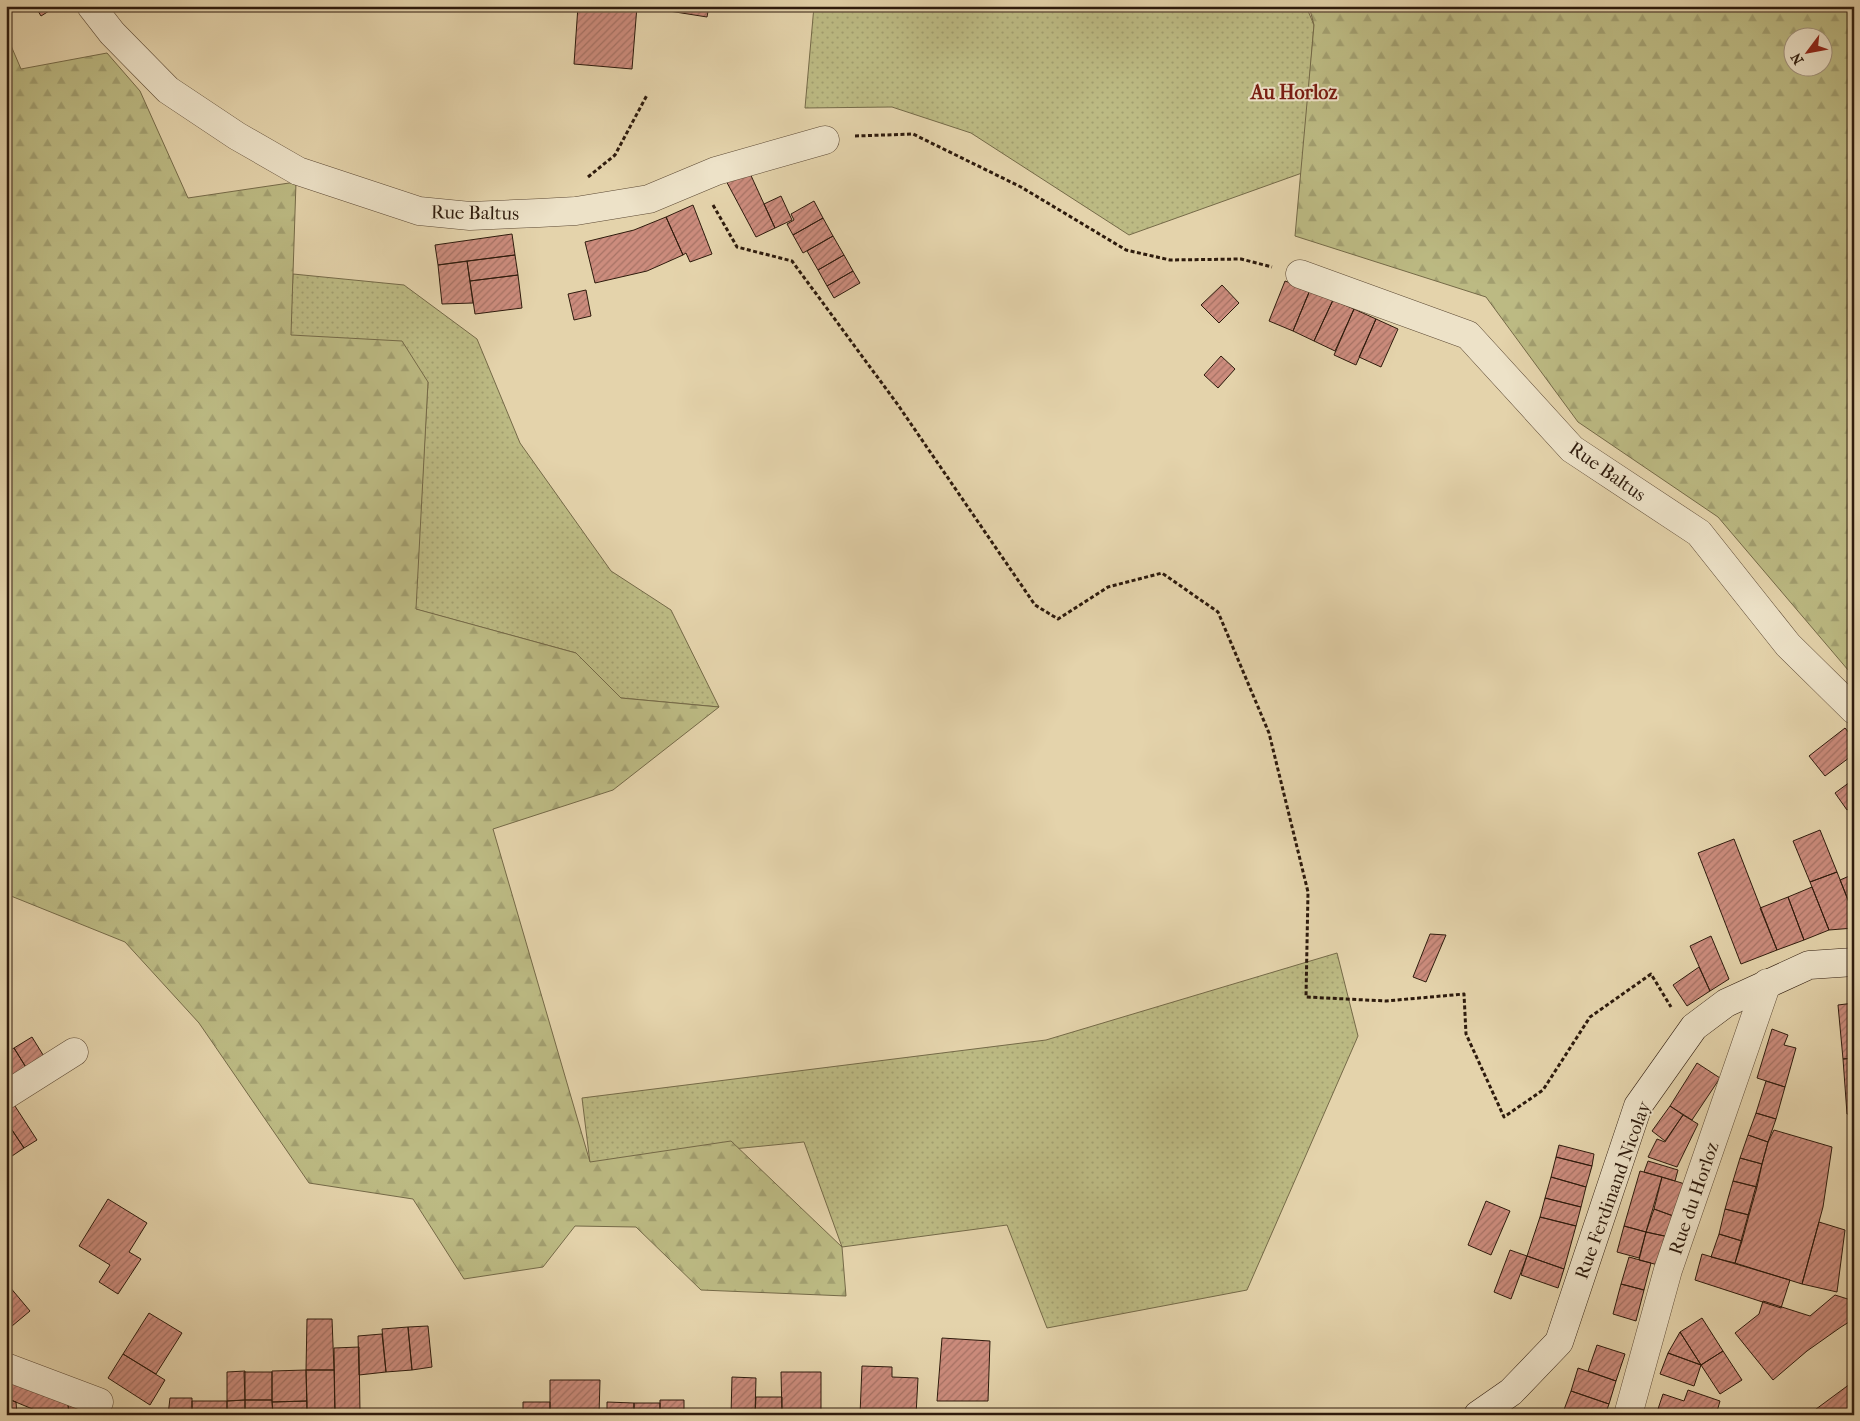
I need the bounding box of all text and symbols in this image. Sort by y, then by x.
north arrow [1782,28,1832,78]
text: N [1787,49,1807,68]
district label: Au Horloz [1249,81,1337,104]
street label: Rue Baltus [431,201,519,225]
street label: Rue Baltus [1565,437,1650,506]
street label: Rue Ferdinand Nicolay [1571,1098,1656,1282]
street label: Rue du Horloz [1664,1139,1724,1258]

